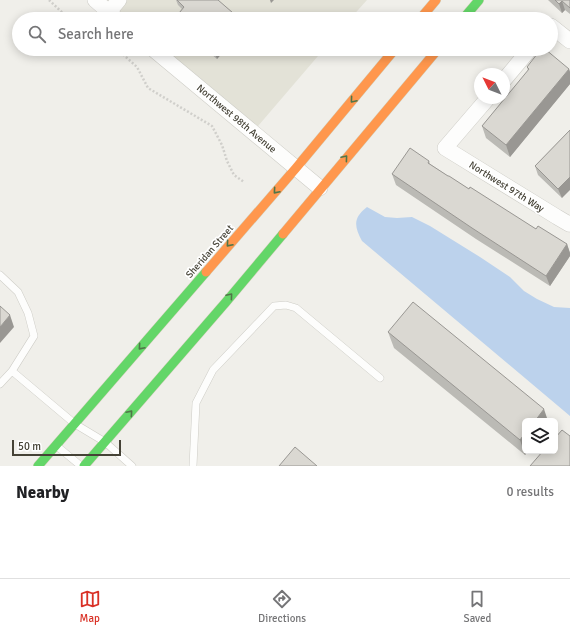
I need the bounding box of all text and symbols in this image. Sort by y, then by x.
search box [12,12,558,56]
icon: search [26,23,48,45]
text: Search here [58,25,134,43]
north arrow [474,68,510,104]
street label: Northwest 98th Avenue [194,82,279,156]
one-way arrow [350,95,357,102]
one-way arrow [341,156,348,163]
street label: Northwest 97th Way [467,159,547,215]
one-way arrow [273,187,280,194]
street label: Sheridan Street [183,222,236,281]
one-way arrow [227,240,234,247]
one-way arrow [226,294,233,301]
one-way arrow [138,342,145,350]
one-way arrow [126,410,133,417]
map controls [522,418,558,454]
button: layers [522,418,558,454]
scale bar [12,438,121,457]
text: 50 m [18,440,41,453]
text: Nearby [16,482,69,503]
text: 0 results [506,484,554,500]
tab: Map [79,588,101,625]
tab: Directions [258,588,306,625]
tab: Saved [464,588,491,625]

